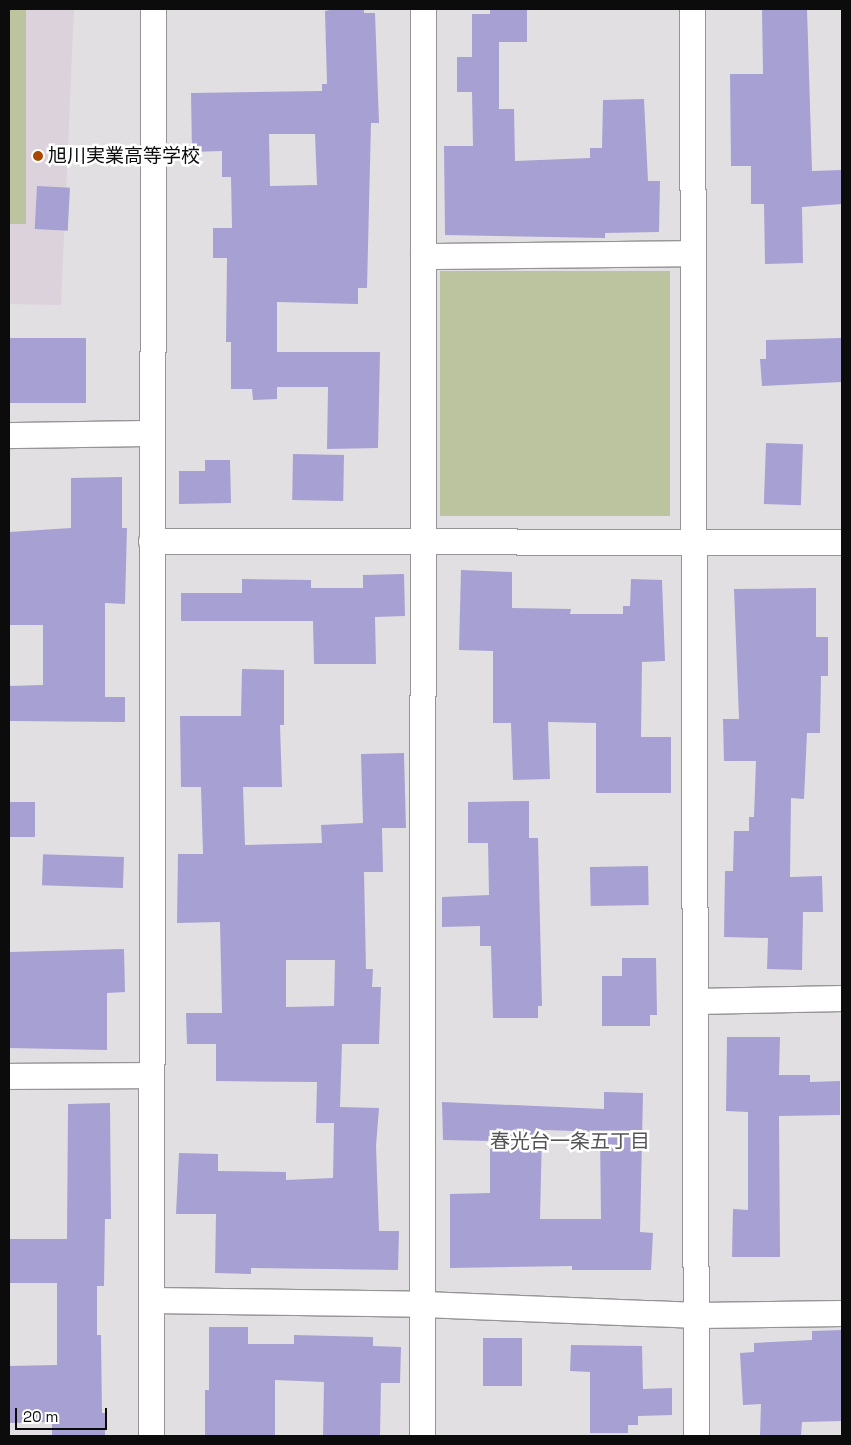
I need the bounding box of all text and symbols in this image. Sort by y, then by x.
place label: 旭川実業高等学校 [48,145,200,167]
marker: 旭川実業高等学校 [32,150,44,162]
district label: 春光台一条五丁目 [490,1129,650,1153]
scale bar [18,1398,110,1430]
text: 20 m [23,1407,58,1426]

